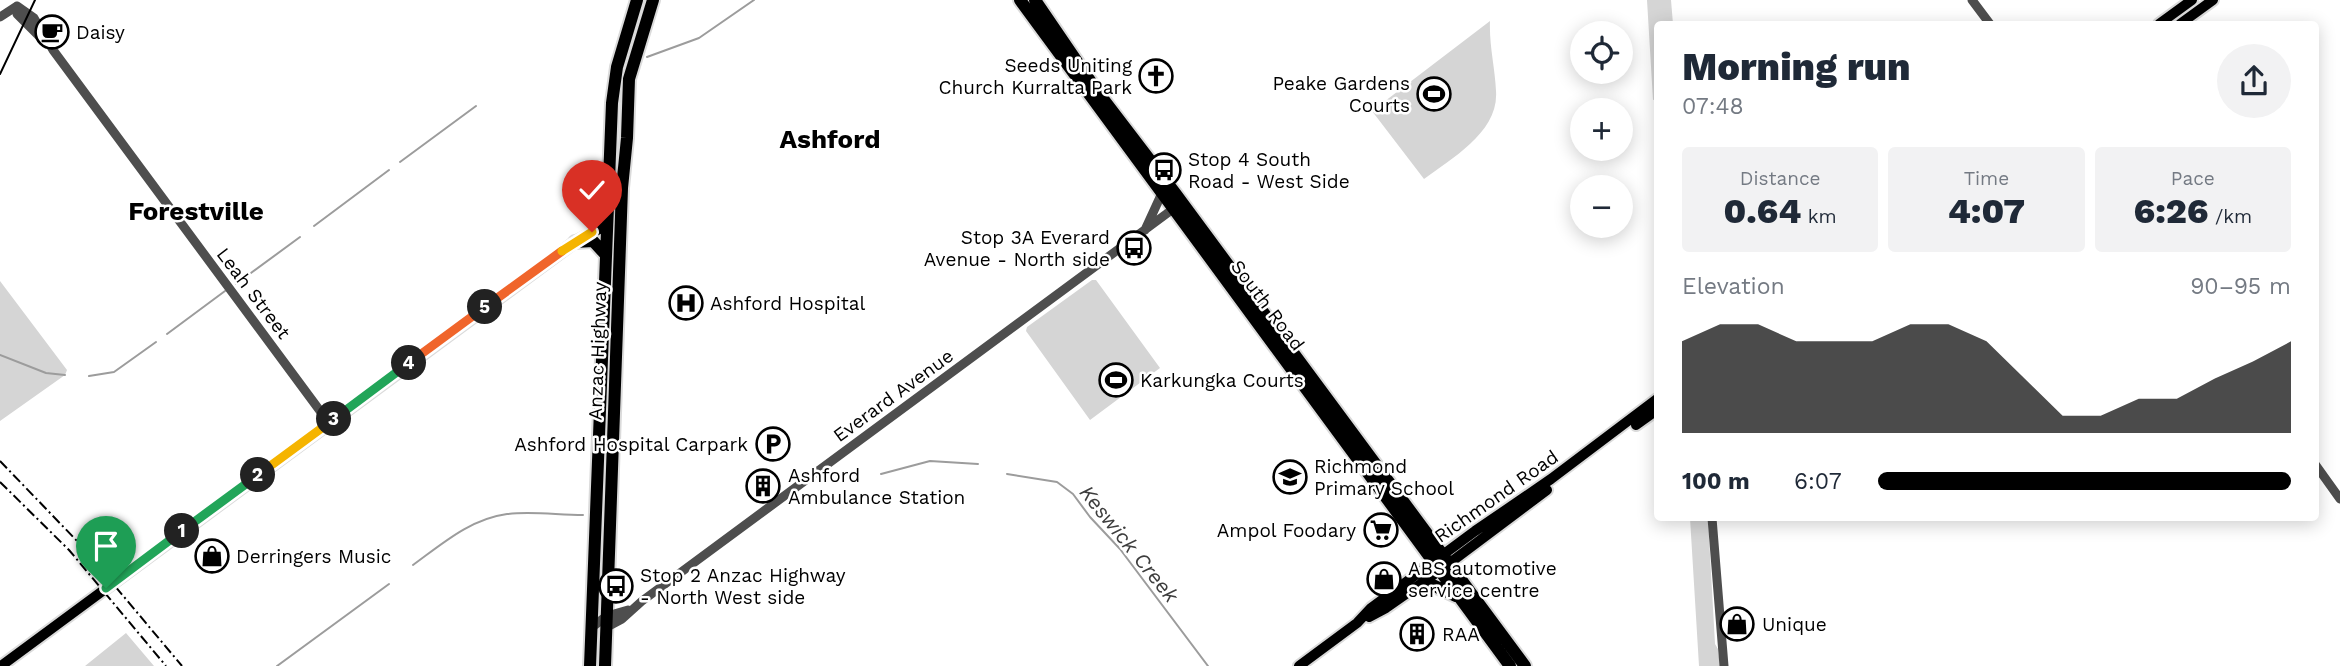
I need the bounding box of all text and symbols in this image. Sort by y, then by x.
cafe icon: Daisy [33,13,71,51]
place label: Daisy [76,21,125,44]
map controls [1570,21,1633,238]
button: locate [1570,21,1633,84]
button: share [2217,44,2291,118]
text: Morning run [1682,45,1911,89]
place label: Seeds Uniting Church Kurralta Park [938,54,1133,99]
church icon: Seeds Uniting Church Kurralta Park [1137,57,1175,95]
place label: Peake Gardens Courts [1272,72,1410,117]
sports icon: Peake Gardens Courts [1415,75,1453,113]
text: 07:48 [1682,93,1744,120]
button: + [1570,98,1633,161]
district label: Ashford [780,124,881,154]
place label: Stop 4 South Road - West Side [1188,148,1350,193]
bus stop icon: Stop 4 South Road - West Side [1145,151,1183,189]
pin [562,160,622,232]
text: Distance [1740,167,1821,190]
text: Time [1964,167,2009,190]
text: Pace [2171,167,2215,190]
icon: check [573,171,611,209]
button: − [1570,175,1633,238]
text: 0.64 [1724,190,1801,232]
text: 4:07 [1948,190,2025,232]
text: 6:26 [2133,190,2208,232]
district label: Forestville [128,196,264,226]
text: km [1801,205,1837,228]
text: /km [2208,205,2252,228]
place label: Stop 3A Everard Avenue - North side [924,226,1110,271]
bus stop icon: Stop 3A Everard Avenue - North side [1115,229,1153,267]
street label: Leah Street [212,243,295,343]
street label: South Road [1226,255,1309,355]
text: Elevation [1682,273,1785,300]
text: 90–95 m [2190,273,2291,300]
street label: Anzac Highway [584,281,611,421]
hospital icon: Ashford Hospital [667,284,705,322]
pin: 5 [468,290,503,324]
place label: Ashford Hospital [710,292,865,315]
text: 5 [479,295,490,318]
street label: Everard Avenue [829,344,958,447]
pin: 4 [392,346,426,380]
text: 4 [402,351,415,374]
sports icon: Karkungka Courts [1097,361,1135,399]
place label: Karkungka Courts [1140,369,1304,392]
pin: 3 [316,402,352,436]
text: 3 [328,407,339,430]
parking icon: Ashford Hospital Carpark [754,425,792,463]
place label: Ashford Hospital Carpark [514,433,748,456]
street label: Richmond Road [1430,445,1563,548]
place label: Richmond Primary School [1314,455,1454,500]
pin: 2 [240,458,276,492]
school or university icon: Richmond Primary School [1271,458,1309,496]
text: 2 [252,463,263,486]
place label: Ashford Ambulance Station [788,464,965,509]
building icon: Ashford Ambulance Station [744,467,782,505]
text: 100 m [1682,468,1750,495]
text: 6:07 [1794,468,1842,495]
water label: Keswick Creek [1074,480,1185,608]
supermarket icon: Ampol Foodary [1362,511,1400,549]
pin: 1 [164,514,200,548]
pin [76,516,136,588]
text: 1 [177,519,186,542]
place label: Ampol Foodary [1217,519,1356,542]
icon: arrive [87,527,125,565]
shop icon: Derringers Music [193,537,231,575]
place label: Derringers Music [236,545,391,568]
place label: ABS automotive service centre [1408,557,1557,602]
shop icon: ABS automotive service centre [1365,560,1403,598]
place label: Stop 2 Anzac Highway - North West side [640,564,846,609]
bus stop icon: Stop 2 Anzac Highway - North West side [597,567,635,605]
shop icon: Unique [1718,605,1756,643]
place label: Unique [1762,613,1827,636]
building icon: RAA [1398,615,1436,653]
place label: RAA [1442,623,1480,646]

